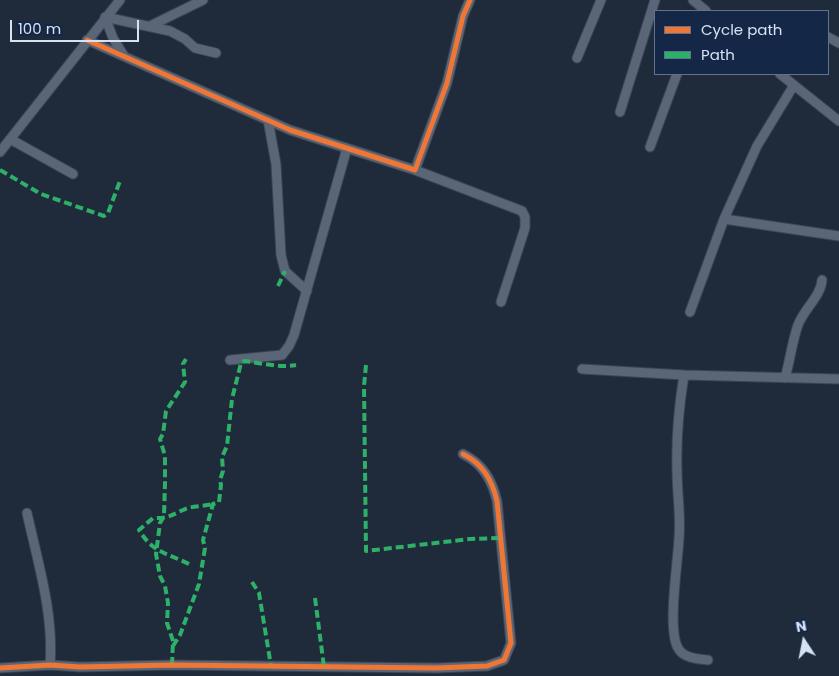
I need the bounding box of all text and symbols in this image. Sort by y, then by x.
scale bar [12,10,141,42]
legend [654,10,829,75]
text: 100 m [18,18,61,39]
text: Cycle path [701,19,782,40]
text: Path [701,44,735,65]
text: N [794,615,808,637]
north arrow [779,616,829,666]

